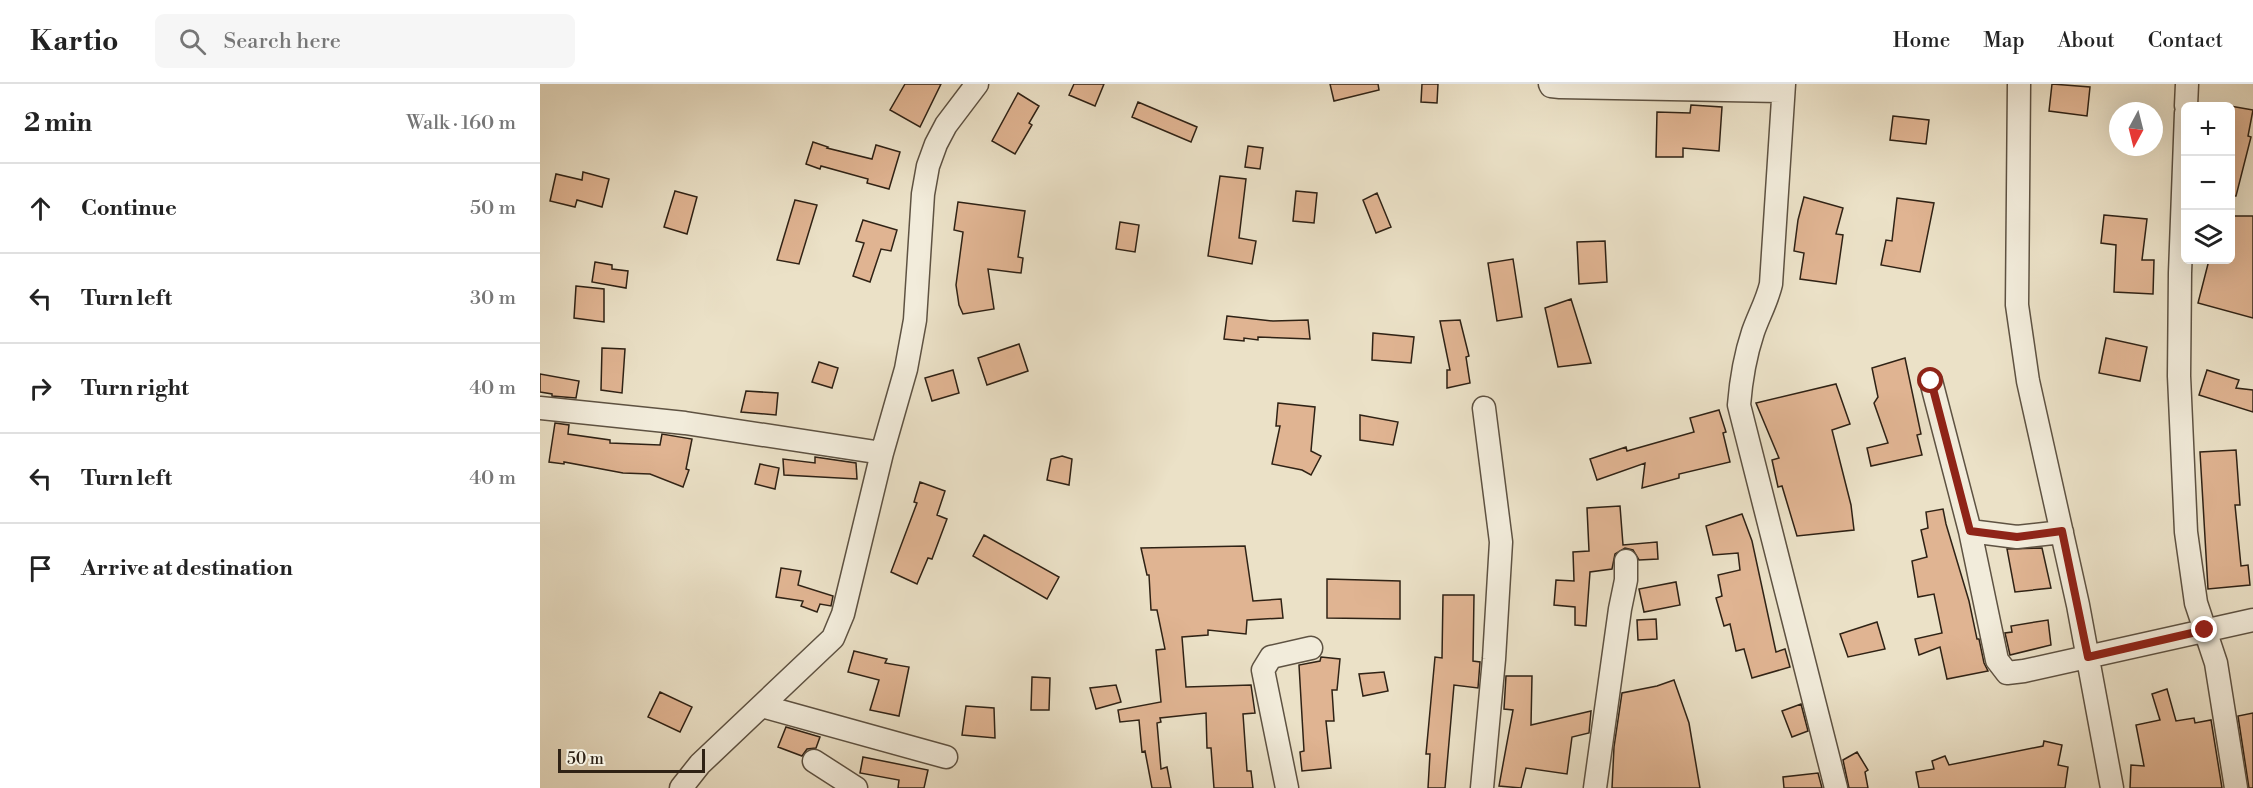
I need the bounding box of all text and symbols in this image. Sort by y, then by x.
search box [155,14,575,68]
text: Kartio [30,24,119,59]
icon: search [176,25,209,58]
text: Search here [224,28,341,55]
text: Home [1893,28,1950,54]
text: Map [1983,28,2025,54]
text: About [2058,28,2115,54]
text: Contact [2148,28,2223,54]
north arrow [2109,102,2163,156]
map controls [2181,102,2235,264]
button: + [2181,102,2235,156]
text: 2 min [24,107,92,139]
text: Walk · 160 m [406,111,516,136]
button: − [2181,156,2235,210]
icon: ahead [24,192,57,225]
text: Continue [81,195,177,222]
text: 50 m [470,196,516,221]
button: layers [2181,210,2235,264]
icon: left [24,282,57,315]
text: Turn left [81,285,172,312]
text: 30 m [470,286,516,311]
route start [1917,367,1943,393]
icon: right [24,372,57,405]
text: Turn right [81,375,189,402]
text: 40 m [469,376,516,401]
icon: left [24,462,57,495]
text: Turn left [81,465,172,492]
text: 40 m [469,466,516,491]
icon: arrive [24,552,57,585]
text: Arrive at destination [81,555,293,582]
route end [2191,616,2217,642]
scale bar [558,746,705,774]
text: 50 m [567,749,604,769]

